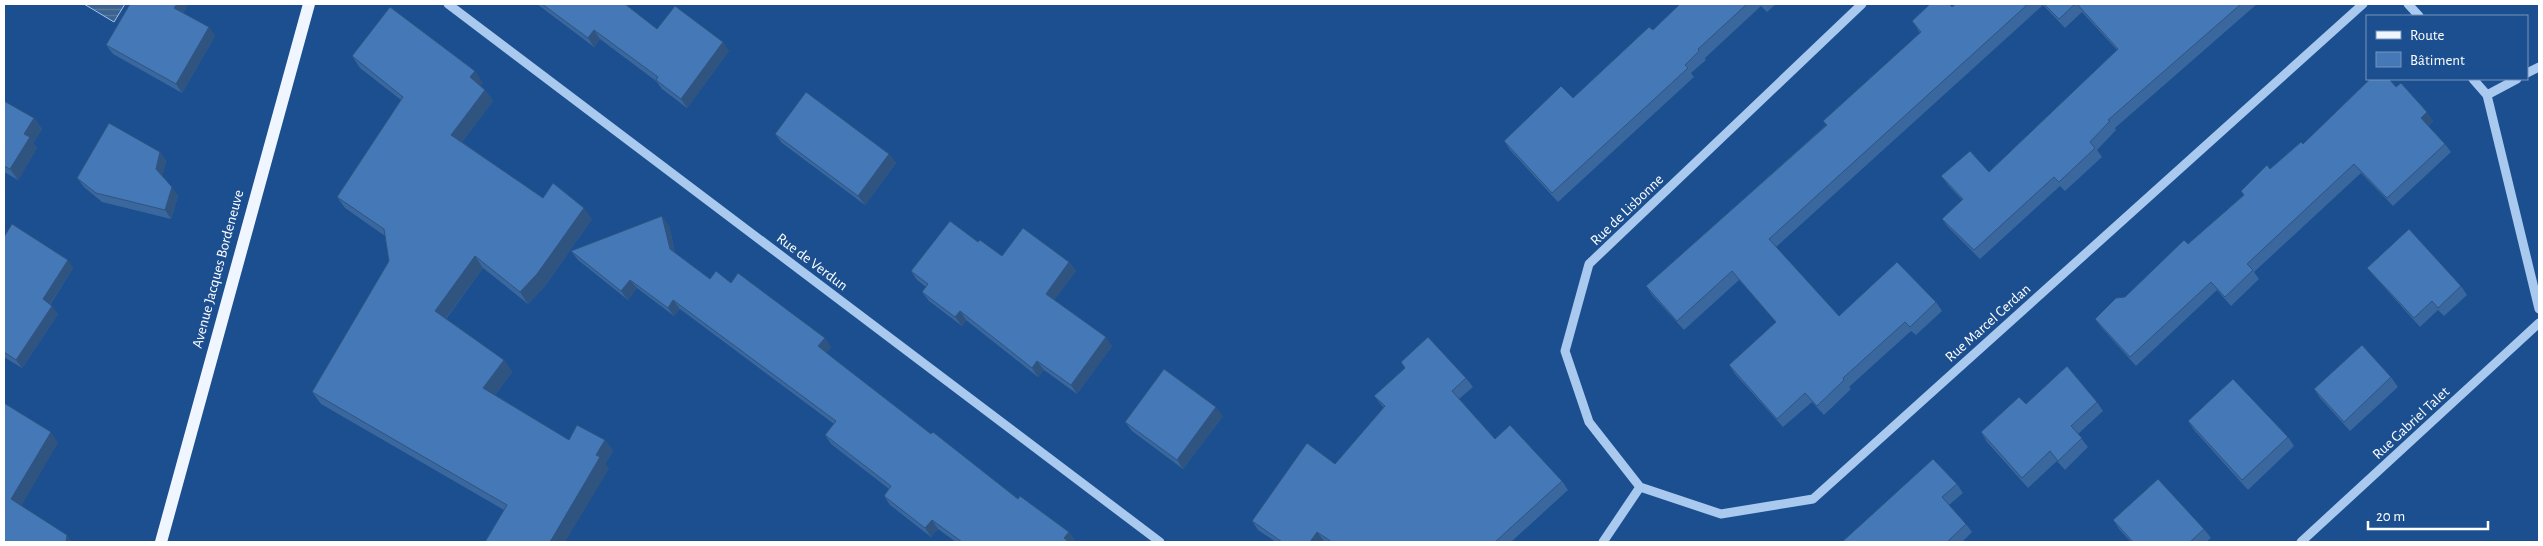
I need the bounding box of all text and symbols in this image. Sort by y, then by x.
legend [2366,15,2528,80]
text: Route [2410,28,2444,43]
text: Bâtiment [2410,53,2465,68]
street label: Rue de Lisbonne [1588,172,1666,248]
street label: Avenue Jacques Bordeneuve [190,188,246,350]
street label: Rue de Verdun [774,231,850,293]
street label: Rue Marcel Cerdan [1943,281,2033,365]
street label: Rue Gabriel Talet [2370,384,2452,462]
scale bar [2368,498,2488,530]
text: 20 m [2376,509,2405,524]

